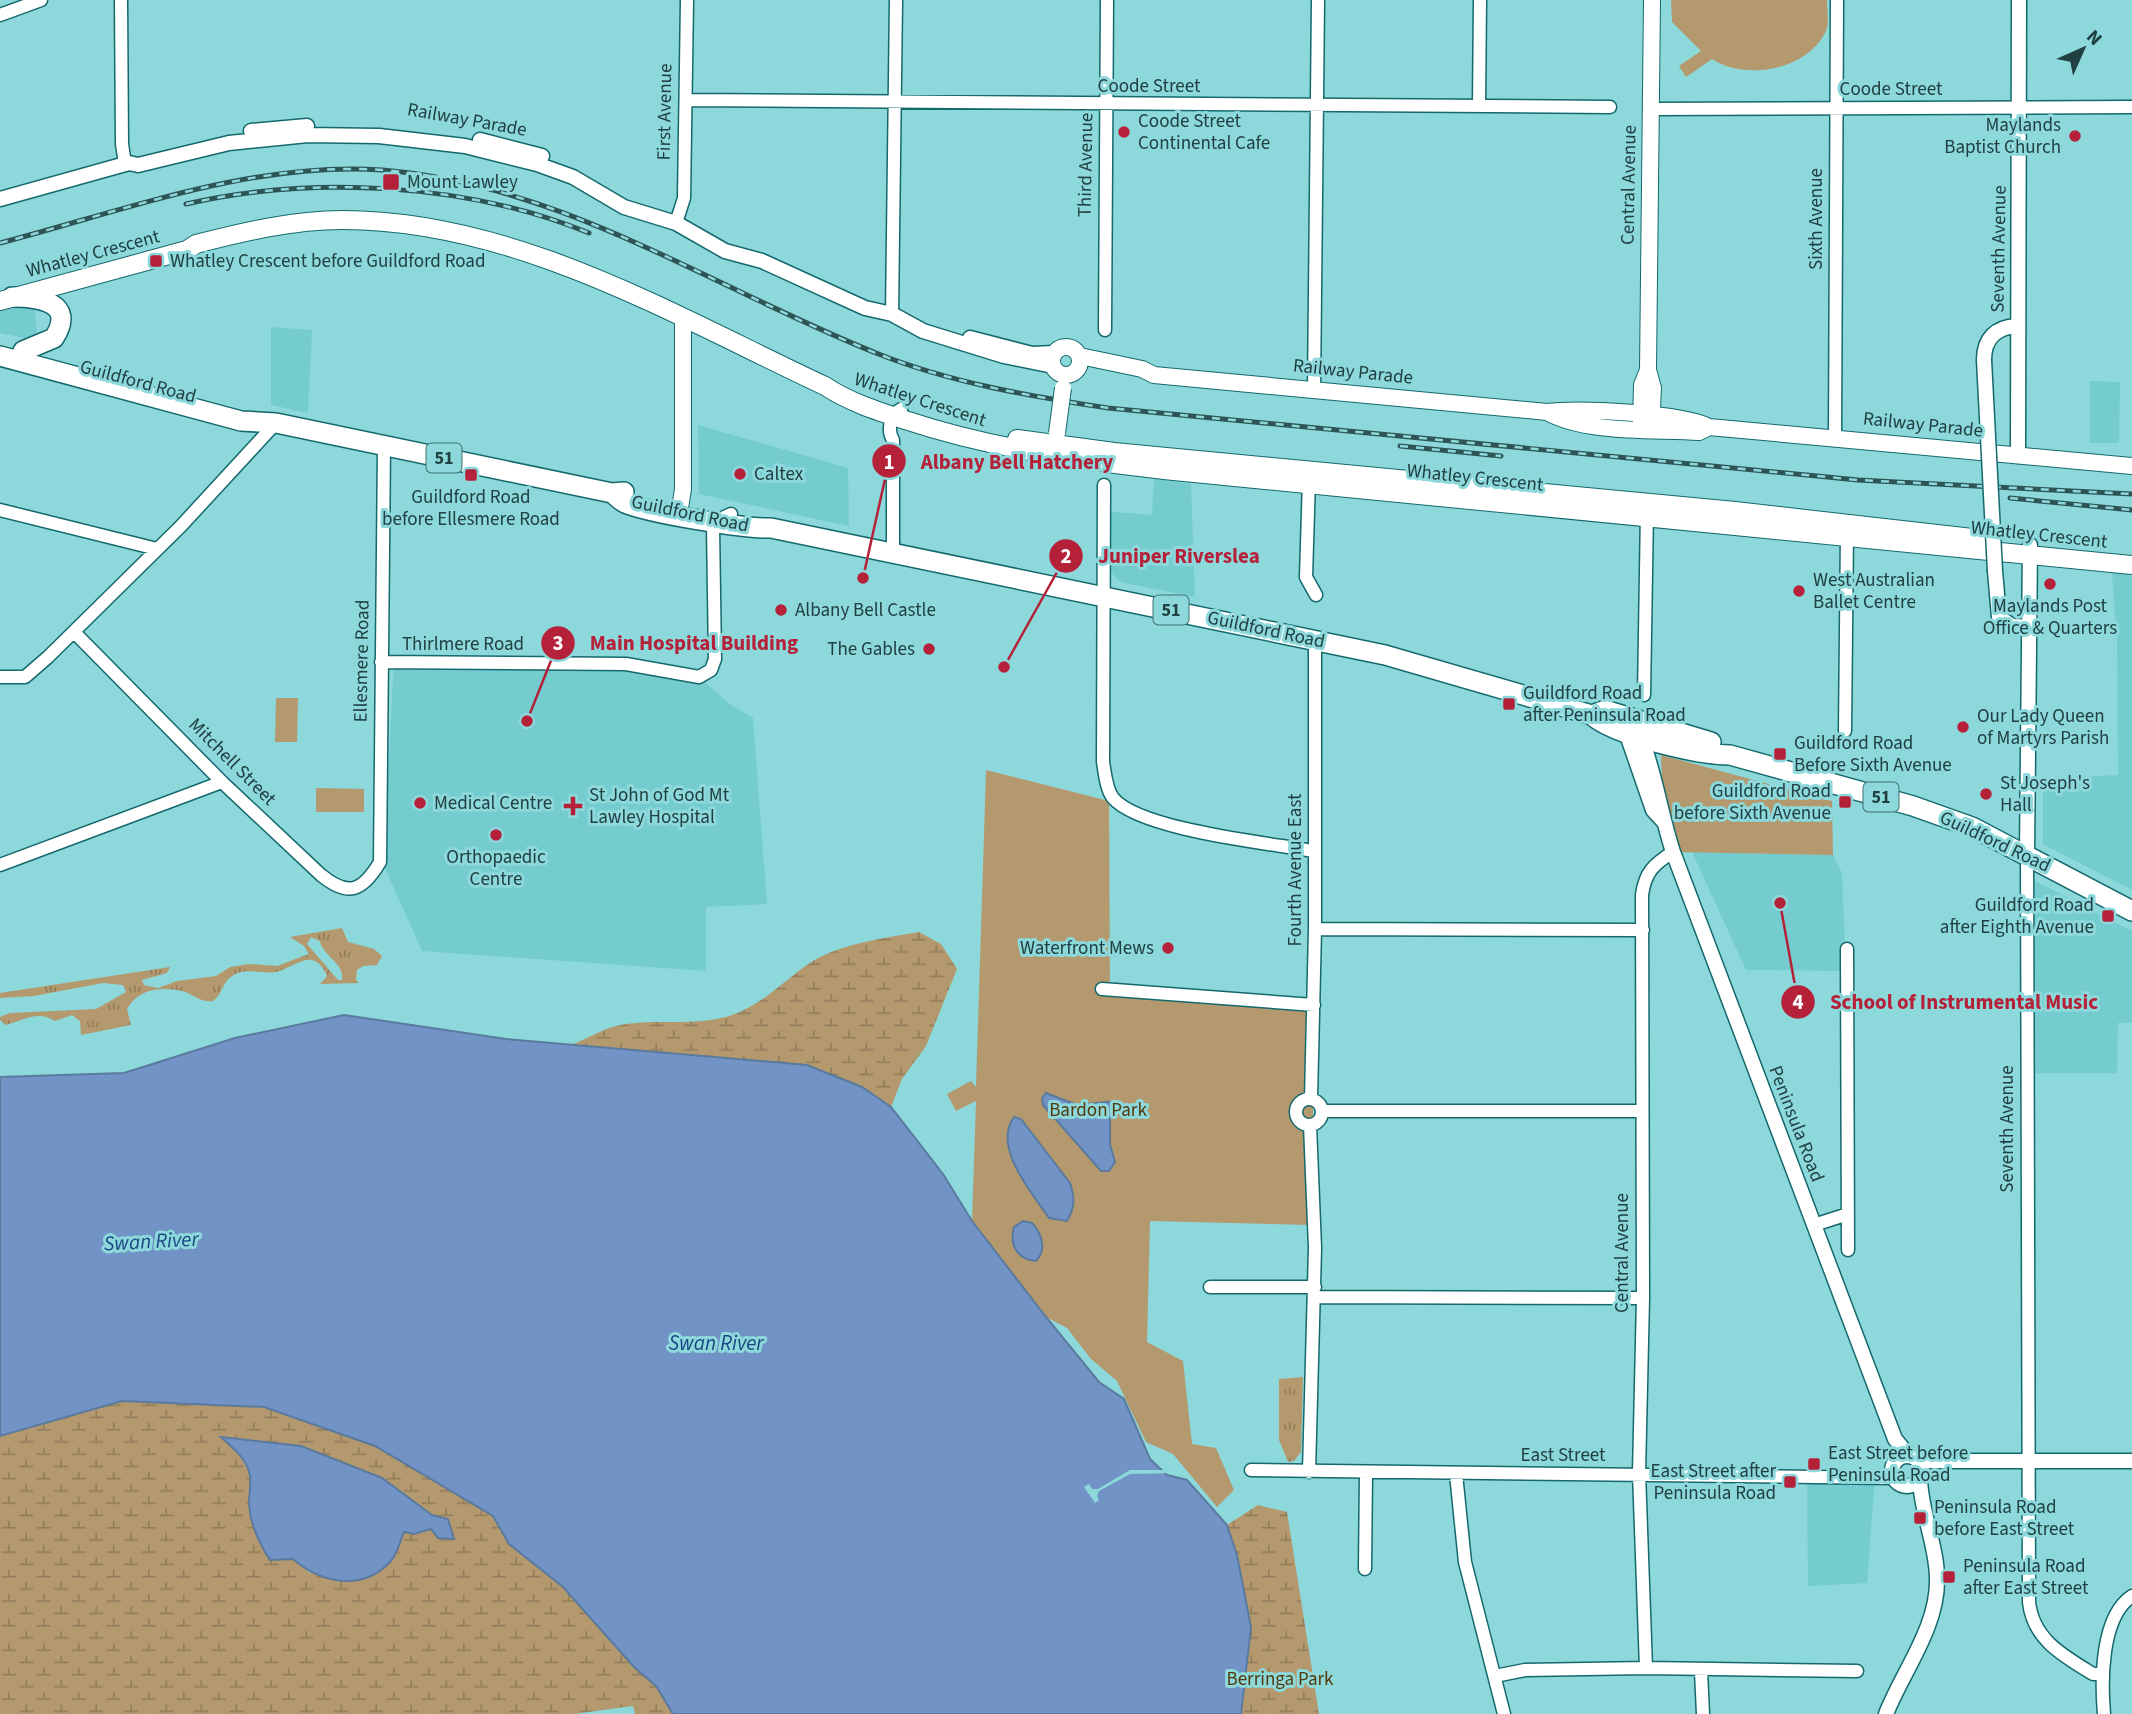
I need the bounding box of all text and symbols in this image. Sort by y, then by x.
north arrow [2048,14,2118,84]
text: N [2080,24,2108,52]
street label: First Avenue [651,63,679,161]
street label: Coode Street [1098,73,1201,100]
street label: Coode Street [1840,76,1943,103]
street label: Railway Parade [405,96,529,144]
place label: Coode Street Continental Cafe [1138,108,1270,157]
place label: Maylands Baptist Church [1944,112,2061,161]
street label: Third Avenue [1072,113,1100,217]
marker: Coode Street Continental Cafe [1116,124,1132,140]
street label: Central Avenue [1614,125,1644,245]
marker: Maylands Baptist Church [2067,128,2083,144]
street label: Sixth Avenue [1803,168,1830,270]
place label: Mount Lawley [407,169,518,196]
marker: Mount Lawley [381,172,401,192]
street label: Seventh Avenue [1984,185,2014,313]
street label: Whatley Crescent [23,223,163,285]
place label: Whatley Crescent before Guildford Road [170,248,485,275]
marker: Whatley Crescent before Guildford Road [148,253,164,269]
street label: Railway Parade [1292,352,1414,392]
street label: Guildford Road [77,354,199,410]
street label: Whatley Crescent [851,366,990,434]
street label: Railway Parade [1862,405,1984,445]
callout: Albany Bell Hatchery [871,440,1127,482]
road number: 51 [426,444,462,472]
text: 1 [883,447,895,477]
text: Albany Bell Hatchery [920,447,1113,477]
street label: Whatley Crescent [1405,457,1545,499]
place label: Caltex [754,461,804,488]
marker: Caltex [732,466,748,482]
marker: Guildford Road before Ellesmere Road [463,467,479,483]
place label: Guildford Road before Ellesmere Road [382,484,560,533]
street label: Guildford Road [629,488,751,540]
street label: Whatley Crescent [1969,514,2109,556]
callout: Juniper Riverslea [1049,535,1273,577]
text: 2 [1060,541,1072,571]
text: Juniper Riverslea [1098,541,1260,571]
place label: West Australian Ballet Centre [1813,567,1935,616]
marker: Maylands Post Office & Quarters [2042,576,2058,592]
marker: West Australian Ballet Centre [1791,583,1807,599]
place label: Maylands Post Office & Quarters [1983,593,2117,642]
road number: 51 [1154,596,1188,624]
place label: Albany Bell Castle [795,597,936,624]
street label: Ellesmere Road [347,599,377,723]
marker: Albany Bell Castle [773,602,789,618]
street label: Guildford Road [1205,604,1327,656]
callout: Main Hospital Building [541,622,812,664]
text: 3 [552,628,564,658]
text: Main Hospital Building [590,628,798,658]
street label: Thirlmere Road [402,631,524,658]
place label: The Gables [827,636,915,663]
marker: The Gables [921,641,937,657]
place label: Guildford Road after Peninsula Road [1523,680,1686,729]
marker: Guildford Road after Peninsula Road [1501,696,1517,712]
place label: Our Lady Queen of Martyrs Parish [1977,703,2109,752]
street label: Mitchell Street [182,712,282,812]
marker: Our Lady Queen of Martyrs Parish [1955,719,1971,735]
place label: Guildford Road Before Sixth Avenue [1794,730,1952,779]
marker: Guildford Road Before Sixth Avenue [1772,746,1788,762]
place label: St Joseph's Hall [2000,770,2090,819]
place label: Guildford Road before Sixth Avenue [1674,778,1831,827]
place label: St John of God Mt Lawley Hospital [589,782,730,831]
road number: 51 [1864,782,1898,812]
marker: St Joseph's Hall [1978,786,1994,802]
place label: Medical Centre [434,790,552,817]
street label: Fourth Avenue East [1282,793,1309,946]
marker: Guildford Road before Sixth Avenue [1837,794,1853,810]
marker: Medical Centre [412,795,428,811]
marker: St John of God Mt Lawley Hospital [563,796,583,816]
street label: Guildford Road [1935,805,2055,879]
marker: Orthopaedic Centre [488,827,504,843]
place label: Orthopaedic Centre [446,844,546,893]
place label: Guildford Road after Eighth Avenue [1940,892,2094,941]
marker: Guildford Road after Eighth Avenue [2100,908,2116,924]
place label: Waterfront Mews [1020,935,1154,962]
marker: Waterfront Mews [1160,940,1176,956]
callout: School of Instrumental Music [1781,981,2112,1023]
text: 4 [1792,987,1804,1017]
text: School of Instrumental Music [1830,987,2098,1017]
street label: Peninsula Road [1761,1062,1831,1186]
street label: Seventh Avenue [1994,1065,2021,1193]
park label: Bardon Park [1049,1097,1147,1124]
street label: Central Avenue [1609,1193,1636,1313]
water label: Swan River [103,1223,200,1258]
water label: Swan River [668,1328,764,1358]
place label: East Street before Peninsula Road [1828,1440,1968,1489]
street label: East Street [1521,1442,1606,1469]
marker: East Street before Peninsula Road [1806,1456,1822,1472]
place label: East Street after Peninsula Road [1651,1458,1776,1507]
marker: East Street after Peninsula Road [1782,1474,1798,1490]
place label: Peninsula Road before East Street [1934,1494,2075,1543]
marker: Peninsula Road before East Street [1912,1510,1928,1526]
place label: Peninsula Road after East Street [1963,1553,2089,1602]
marker: Peninsula Road after East Street [1941,1569,1957,1585]
park label: Berringa Park [1226,1666,1334,1693]

